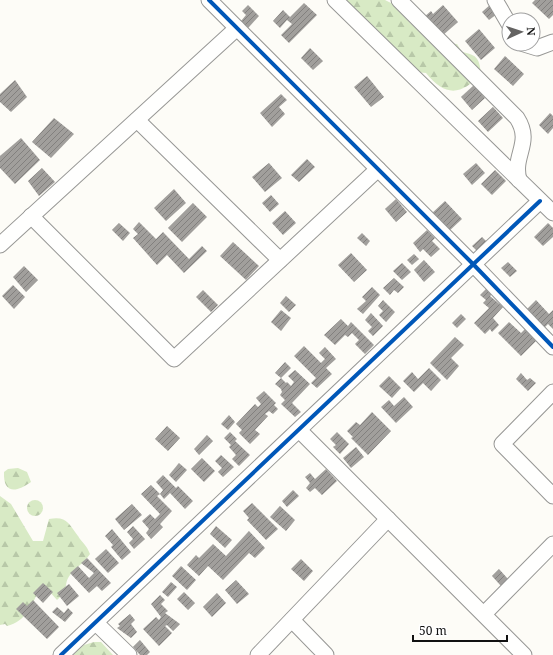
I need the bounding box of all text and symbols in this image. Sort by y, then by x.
north arrow [501,12,541,52]
text: N [524,27,539,37]
scale bar [413,617,507,643]
text: 50 m [419,622,447,639]

